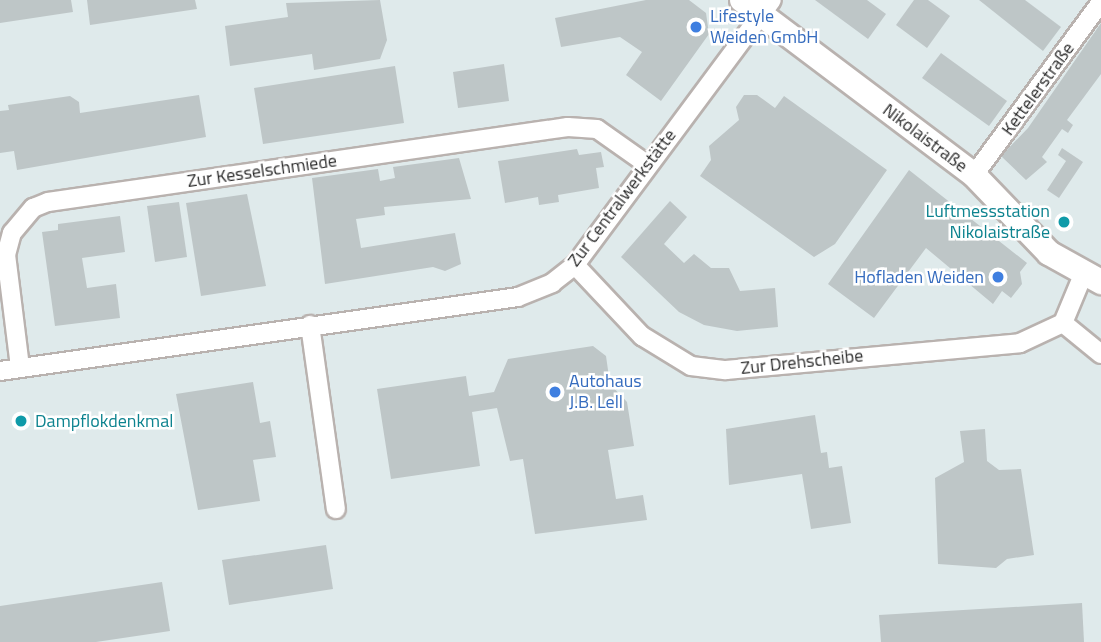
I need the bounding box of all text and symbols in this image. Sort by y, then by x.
place label: Lifestyle Weiden GmbH [710,6,819,48]
marker: Lifestyle Weiden GmbH [688,19,704,35]
street label: Kettelerstraße [997,38,1079,140]
street label: Nikolaistraße [878,99,972,177]
street label: Zur Centralwerkstätte [563,125,681,271]
street label: Zur Kesselschmiede [186,150,338,192]
place label: Luftmessstation Nikolaistraße [926,201,1050,244]
marker: Luftmessstation Nikolaistraße [1056,214,1072,230]
place label: Hofladen Weiden [854,266,984,288]
marker: Hofladen Weiden [990,269,1006,285]
street label: Zur Drehscheibe [740,345,864,379]
place label: Autohaus J.B. Lell [569,371,642,414]
marker: Autohaus J.B. Lell [547,384,563,400]
place label: Dampflokdenkmal [35,410,173,432]
marker: Dampflokdenkmal [13,413,29,429]

